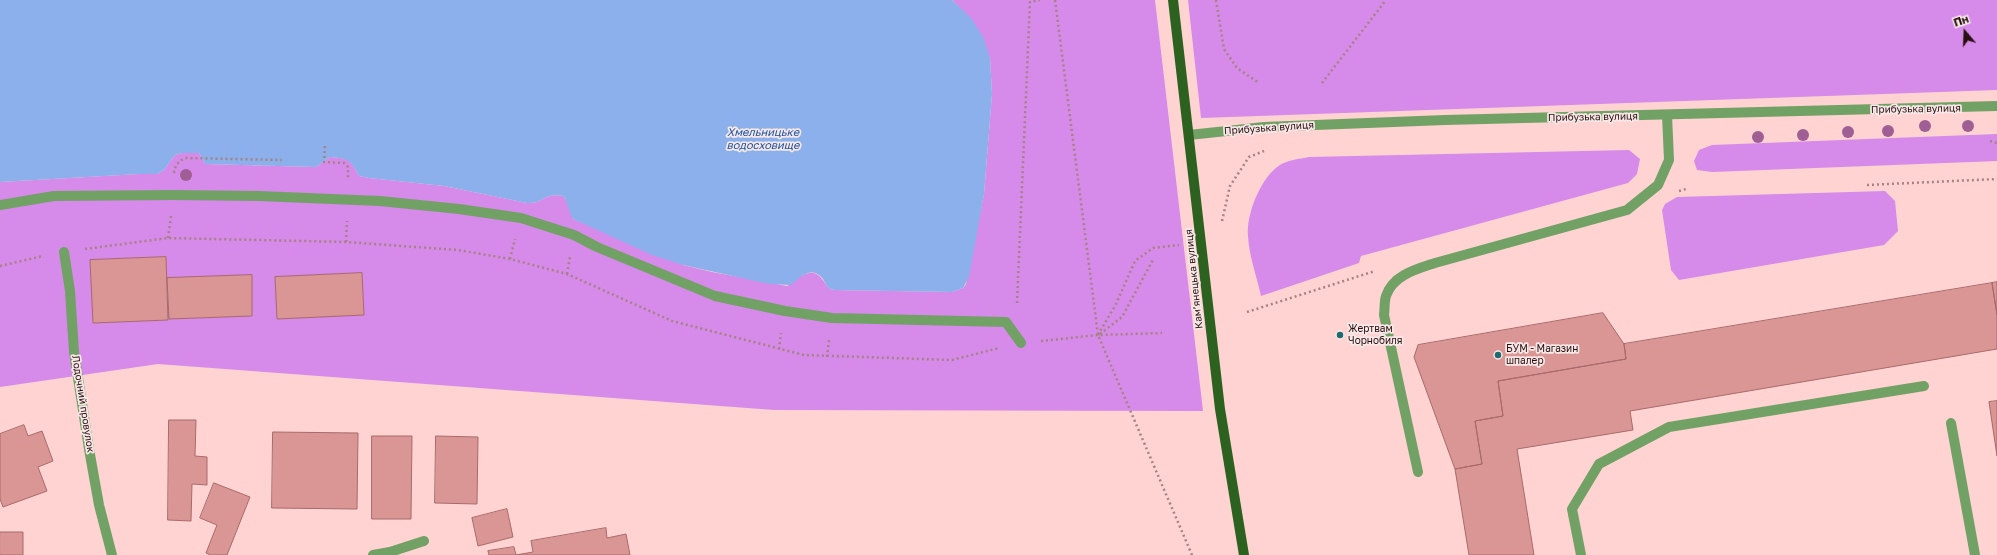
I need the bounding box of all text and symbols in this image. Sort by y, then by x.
north arrow [1945,12,1985,52]
text: Пн [1952,12,1970,29]
street label: Прибузька вулиця [1871,102,1961,116]
street label: Прибузька вулиця [1548,110,1638,124]
street label: Прибузька вулиця [1224,119,1314,137]
water label: Хмельницьке водосховище [727,126,799,152]
street label: Камʼянецька вулиця [1183,229,1205,329]
place label: Жертвам Чорнобиля [1348,323,1403,346]
marker: Жертвам Чорнобиля [1335,330,1345,340]
place label: БУМ - Магазин шпалер [1506,343,1578,366]
marker: БУМ - Магазин шпалер [1493,350,1503,360]
street label: Лодочний провулок [69,355,97,453]

